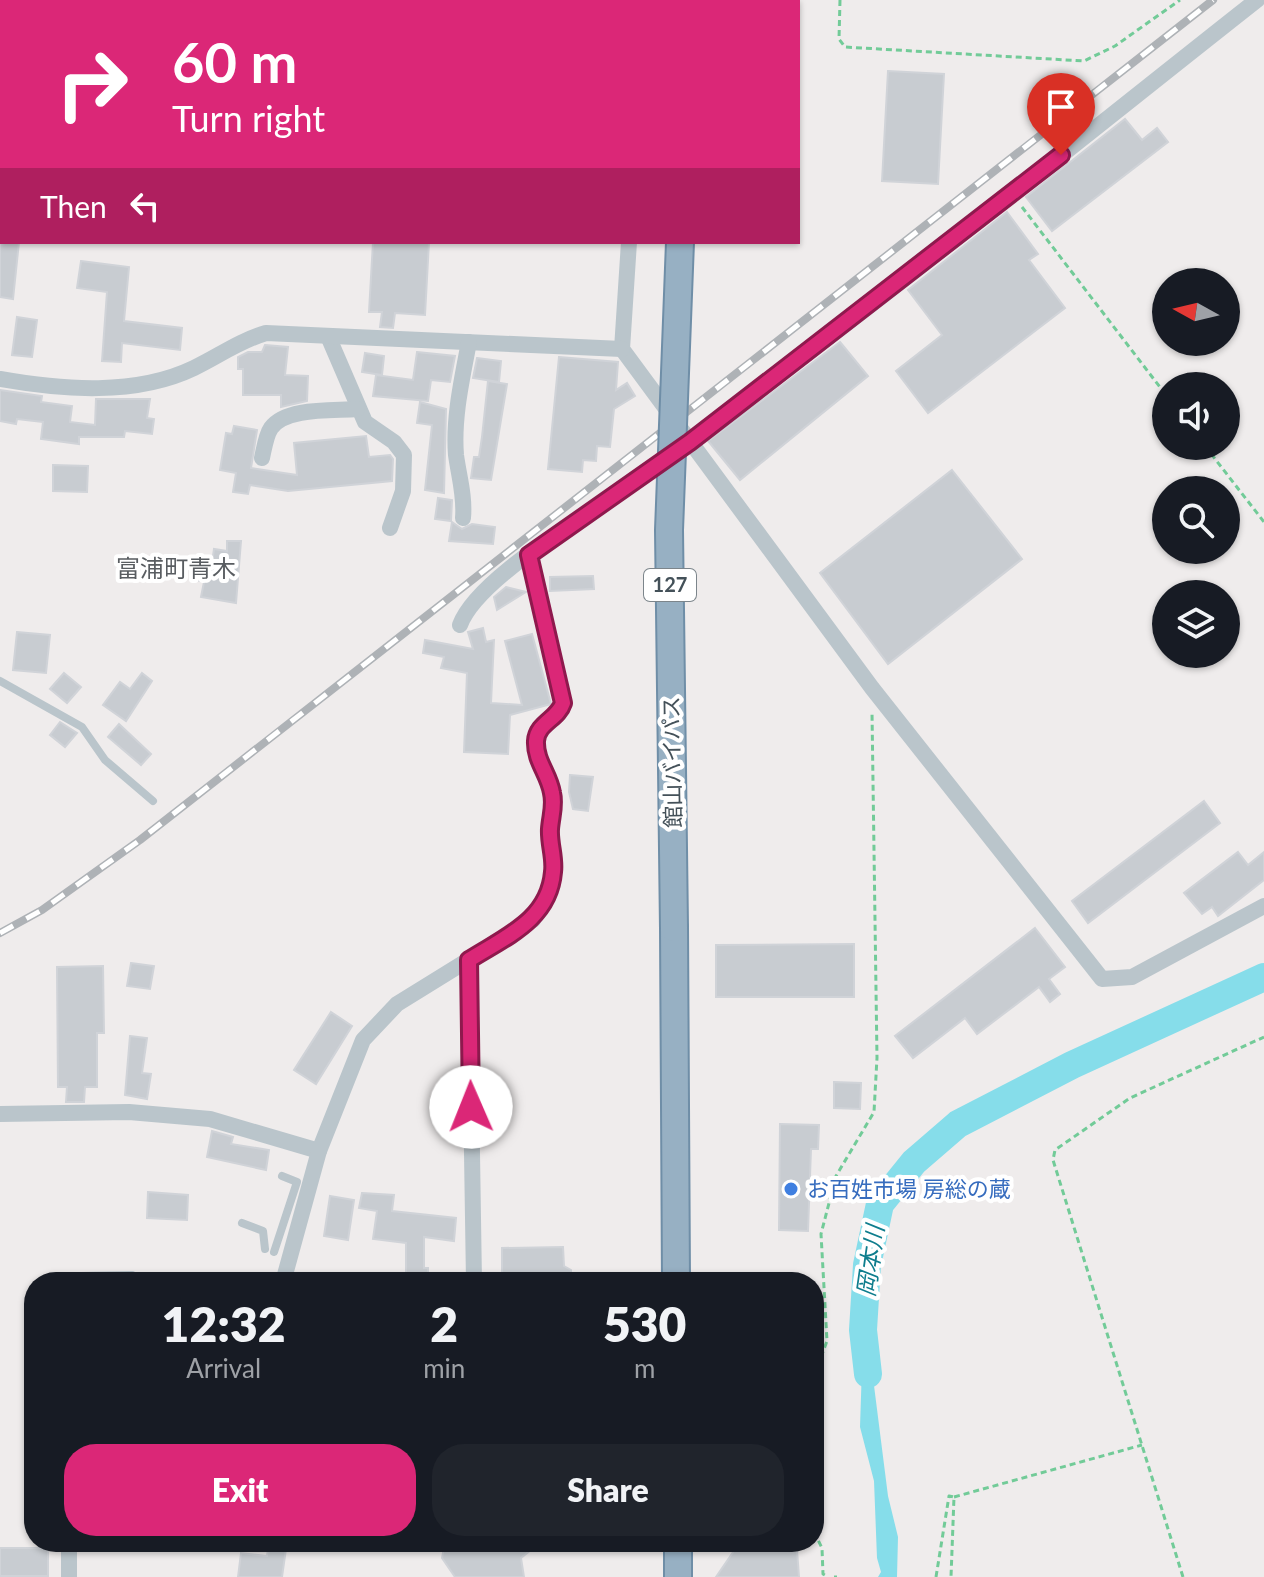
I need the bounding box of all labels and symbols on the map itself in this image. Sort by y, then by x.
pin [1027,73,1095,155]
north arrow [1152,268,1240,356]
district label: 富浦町青木 [116,553,236,582]
road number: 127 [644,569,696,601]
street label: 館山バイパス [657,696,686,828]
position arrow [429,1065,513,1149]
place label: お百姓市場 房総の蔵 [807,1175,1011,1202]
marker: お百姓市場 房総の蔵 [782,1180,800,1198]
water label: 岡本川 [850,1220,889,1298]

